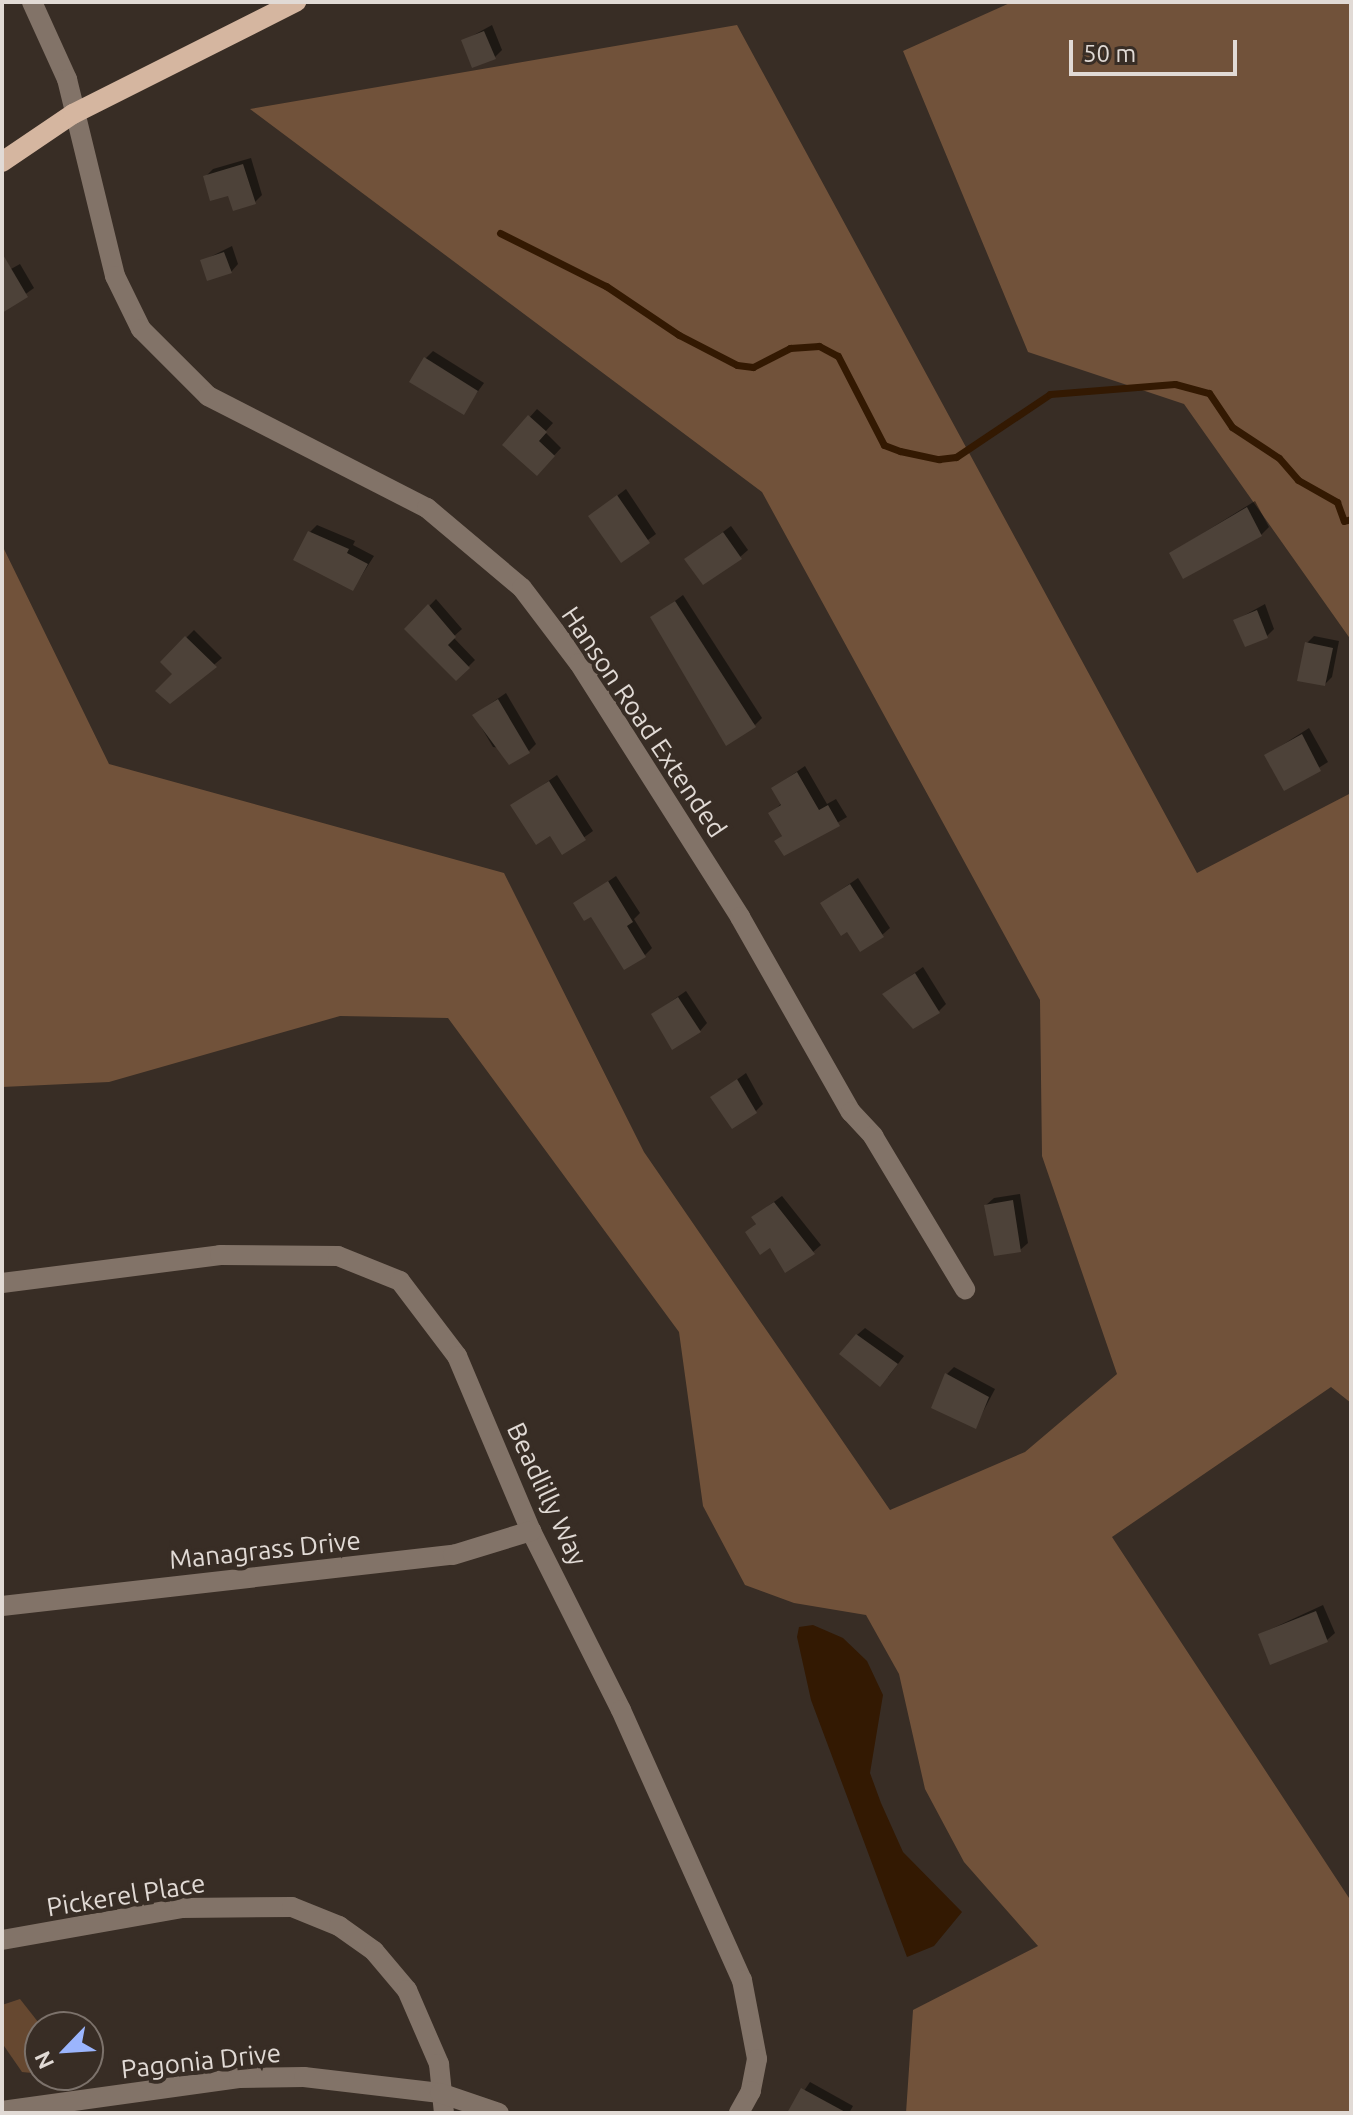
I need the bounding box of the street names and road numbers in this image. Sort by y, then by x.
street label: Hanson Road Extended [555,601,733,843]
street label: Beadlilly Way [500,1418,594,1570]
street label: Managrass Drive [168,1524,362,1576]
street label: Pickerel Place [45,1867,207,1923]
street label: Pagonia Drive [119,2037,283,2085]

